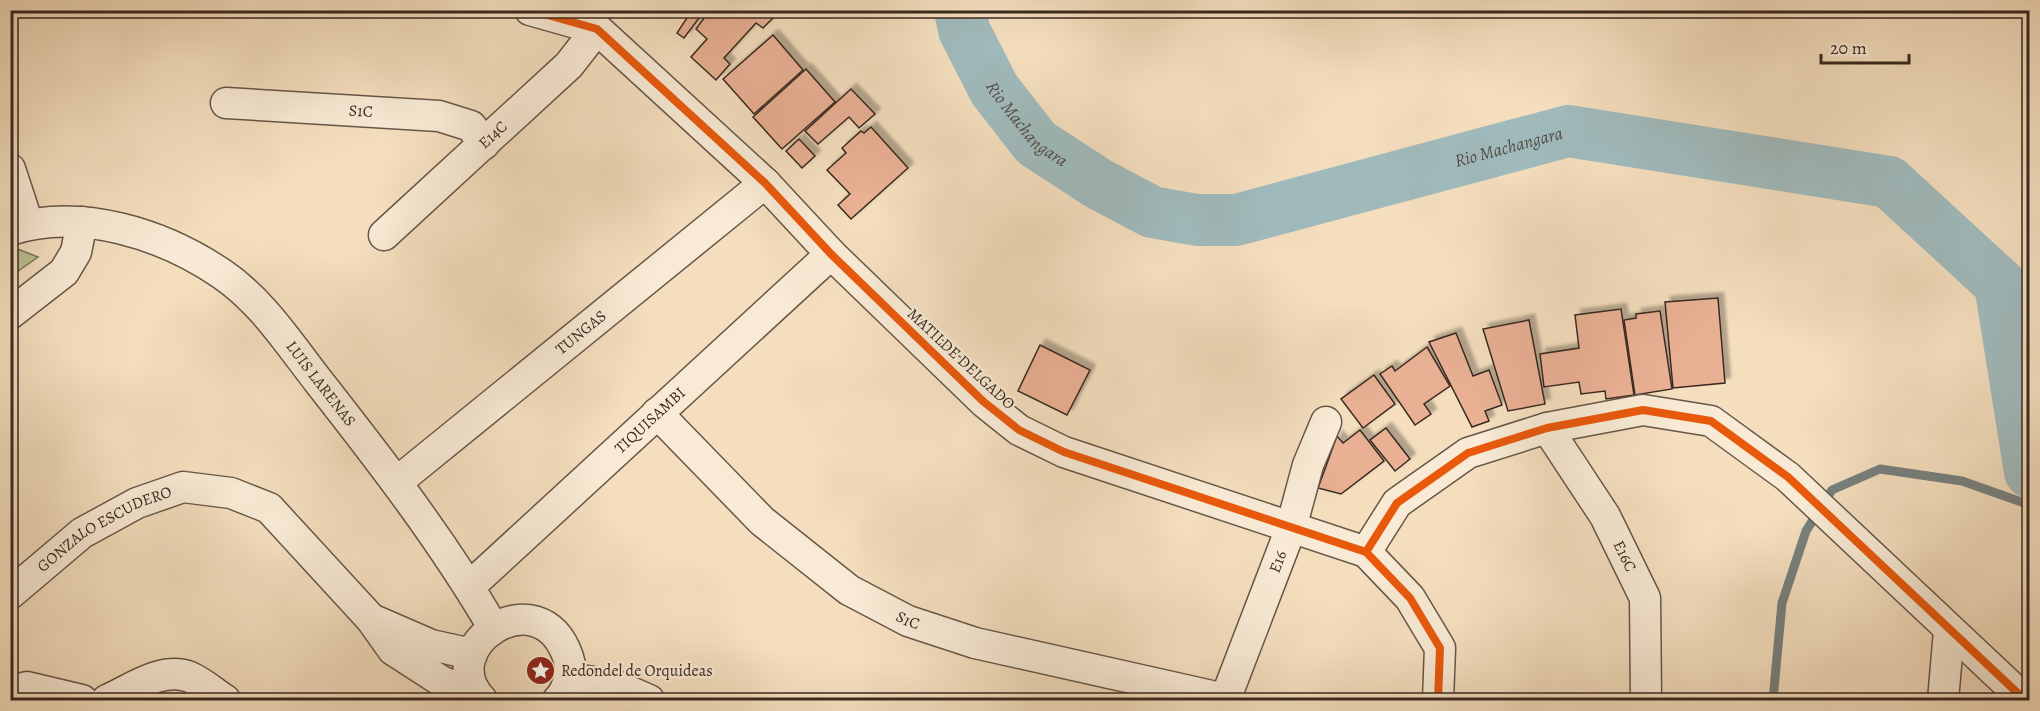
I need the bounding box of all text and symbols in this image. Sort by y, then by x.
scale bar [1821,27,1910,65]
text: 20 m [1830,36,1867,60]
water label: Rio Machangara [980,77,1072,172]
street label: S1C [348,100,373,123]
street label: E14C [474,116,512,154]
water label: Rio Machangara [1452,121,1565,173]
street label: MATILDE DELGADO [902,303,1020,415]
street label: TUNGAS [551,305,611,360]
street label: LUIS LARENAS [281,336,361,431]
street label: TIQUISAMBI [610,382,690,459]
street label: GONZALO ESCUDERO [32,481,175,577]
street label: E16C [1608,537,1642,575]
street label: E16 [1264,547,1292,576]
street label: S1C [892,606,923,635]
place icon: Redondel de Orquideas [524,655,556,687]
place label: Redondel de Orquideas [561,660,713,682]

